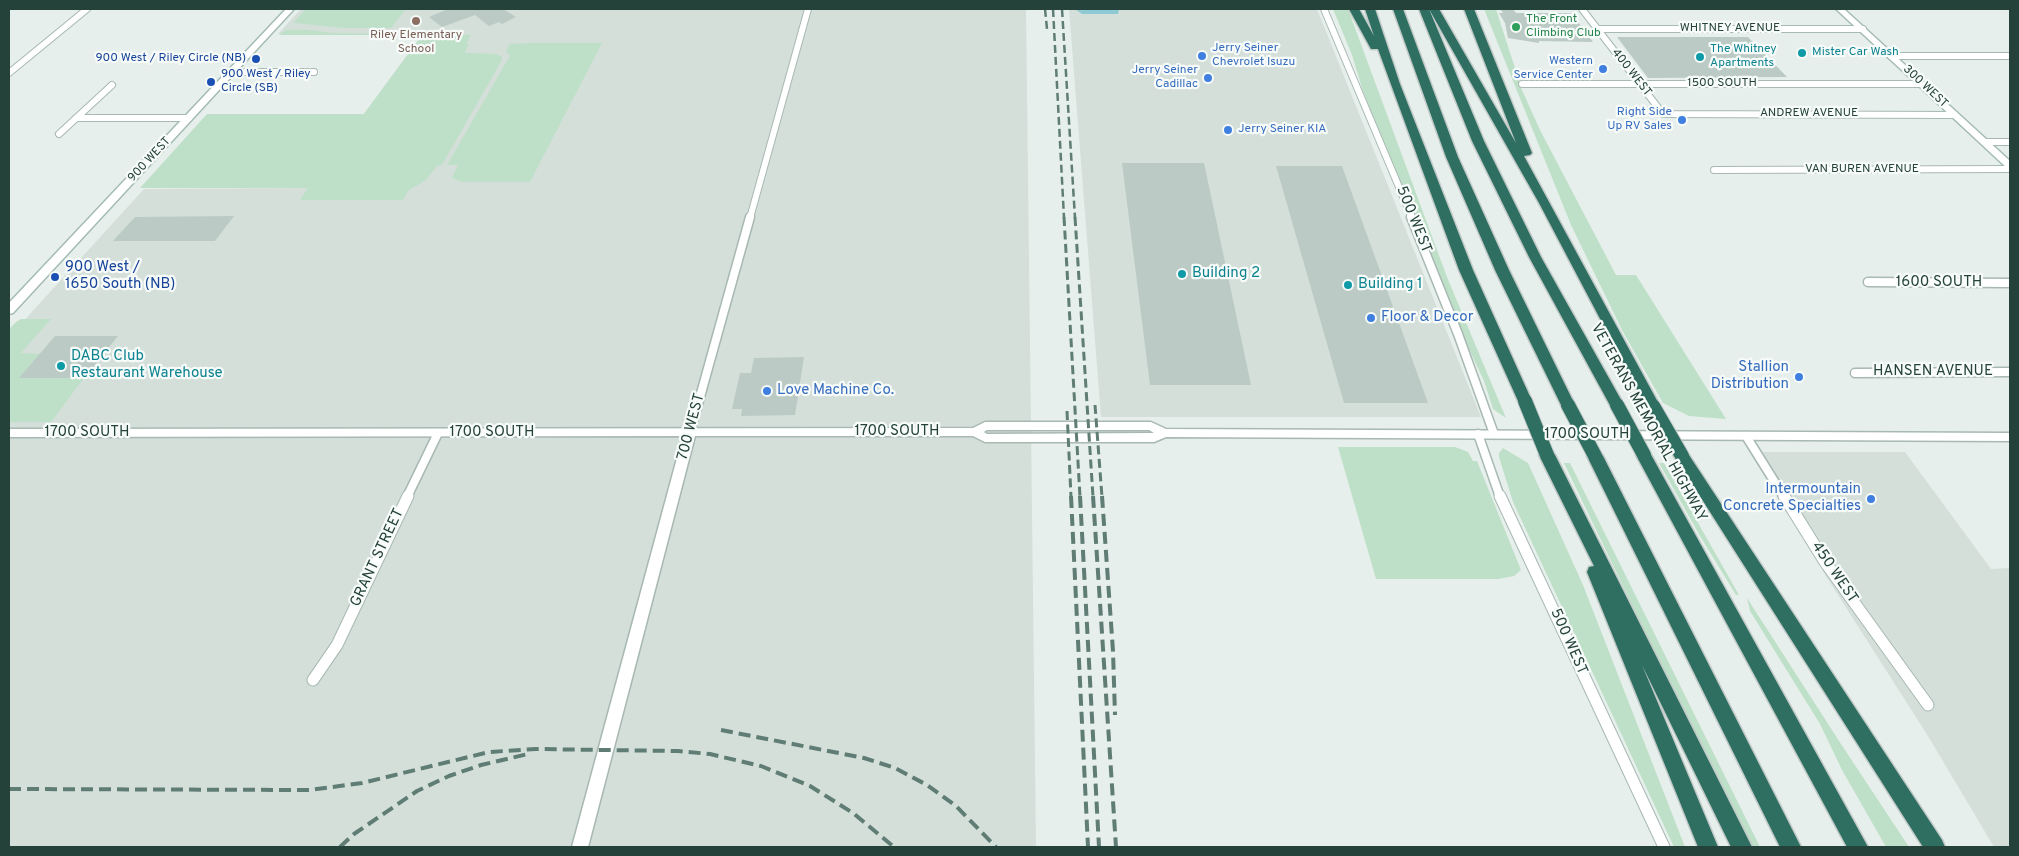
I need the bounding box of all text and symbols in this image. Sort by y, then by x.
place label: The Front Climbing Club [1526,13,1601,41]
marker: Riley Elementary School [410,15,422,27]
marker: The Front Climbing Club [1510,21,1522,33]
street label: WHITNEY AVENUE [1680,22,1780,36]
place label: Riley Elementary School [370,29,462,57]
place label: Jerry Seiner Chevrolet Isuzu [1212,42,1295,70]
place label: The Whitney Apartments [1710,43,1777,71]
street label: 400 WEST [1608,46,1654,100]
place label: Mister Car Wash [1812,46,1899,60]
marker: Mister Car Wash [1796,47,1808,59]
marker: Jerry Seiner Chevrolet Isuzu [1196,50,1208,62]
marker: The Whitney Apartments [1694,51,1706,63]
place label: 900 West / Riley Circle (NB) [95,52,246,66]
marker: 900 West / Riley Circle (NB) [250,53,262,65]
place label: Western Service Center [1513,55,1593,83]
marker: Western Service Center [1597,63,1609,75]
street label: 300 WEST [1900,63,1950,111]
place label: Jerry Seiner Cadillac [1132,64,1198,92]
place label: 900 West / Riley Circle (SB) [221,68,311,96]
marker: Jerry Seiner Cadillac [1202,72,1214,84]
marker: 900 West / Riley Circle (SB) [205,76,217,88]
street label: 1500 SOUTH [1687,77,1757,91]
place label: Right Side Up RV Sales [1607,106,1672,134]
street label: ANDREW AVENUE [1760,107,1858,121]
marker: Right Side Up RV Sales [1676,114,1688,126]
place label: Jerry Seiner KIA [1238,123,1326,137]
marker: Jerry Seiner KIA [1222,124,1234,136]
street label: 900 WEST [126,135,174,185]
street label: VAN BUREN AVENUE [1805,163,1919,177]
street label: 500 WEST [1391,184,1435,256]
place label: 900 West / 1650 South (NB) [65,259,175,294]
place label: Building 2 [1192,265,1260,283]
marker: Building 2 [1176,268,1188,280]
marker: 900 West / 1650 South (NB) [49,271,61,283]
street label: 1600 SOUTH [1896,274,1982,292]
place label: Building 1 [1358,276,1422,294]
marker: Building 1 [1342,279,1354,291]
place label: Floor & Decor [1381,309,1473,327]
marker: Floor & Decor [1365,312,1377,324]
street label: VETERANS MEMORIAL HIGHWAY [1586,321,1710,525]
place label: DABC Club Restaurant Warehouse [71,348,223,383]
place label: Stallion Distribution [1711,359,1789,394]
marker: DABC Club Restaurant Warehouse [55,360,67,372]
street label: HANSEN AVENUE [1873,363,1993,381]
marker: Stallion Distribution [1793,371,1805,383]
place label: Love Machine Co. [777,382,894,400]
marker: Love Machine Co. [761,385,773,397]
street label: 700 WEST [674,391,710,463]
street label: 1700 SOUTH [854,423,940,441]
street label: 1700 SOUTH [44,424,130,442]
street label: 1700 SOUTH [449,424,535,442]
street label: 1700 SOUTH [1544,426,1630,444]
place label: Intermountain Concrete Specialties [1723,481,1861,516]
marker: Intermountain Concrete Specialties [1865,493,1877,505]
street label: GRANT STREET [347,506,409,610]
street label: 450 WEST [1807,539,1861,607]
street label: 500 WEST [1545,606,1591,678]

